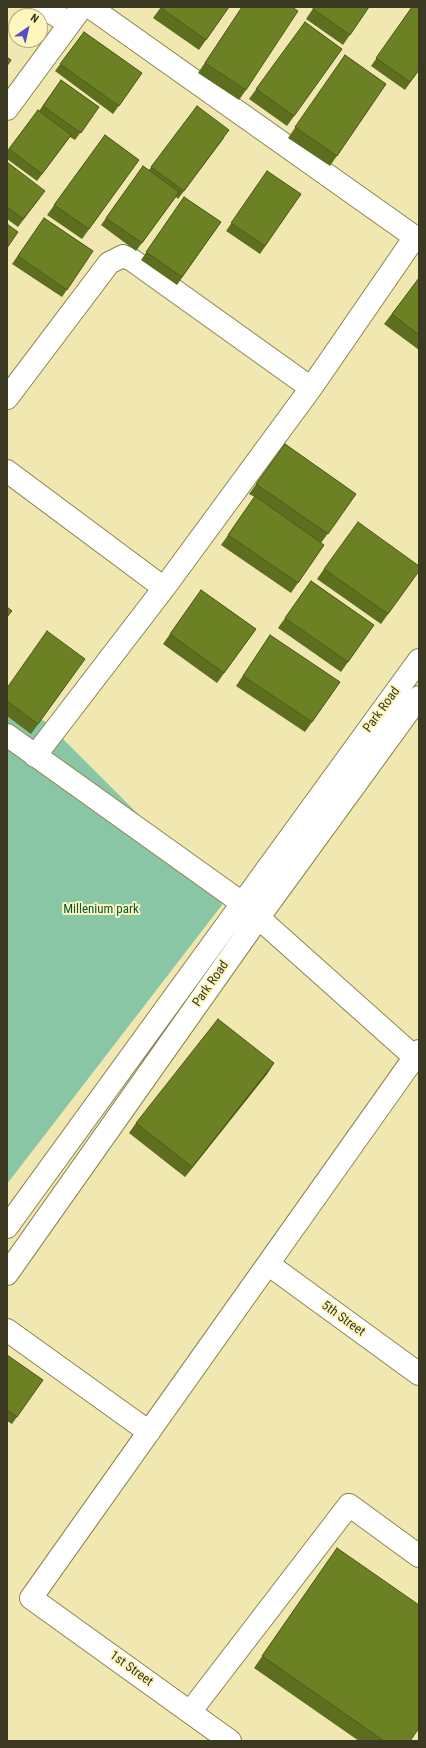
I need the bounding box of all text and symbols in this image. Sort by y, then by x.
north arrow [8,8,48,48]
text: N [28,11,41,26]
street label: Park Road [360,684,404,736]
park label: Millenium park [63,902,139,918]
street label: Park Road [190,958,232,1010]
street label: 5th Street [318,1298,368,1340]
street label: 1st Street [106,1648,156,1690]

